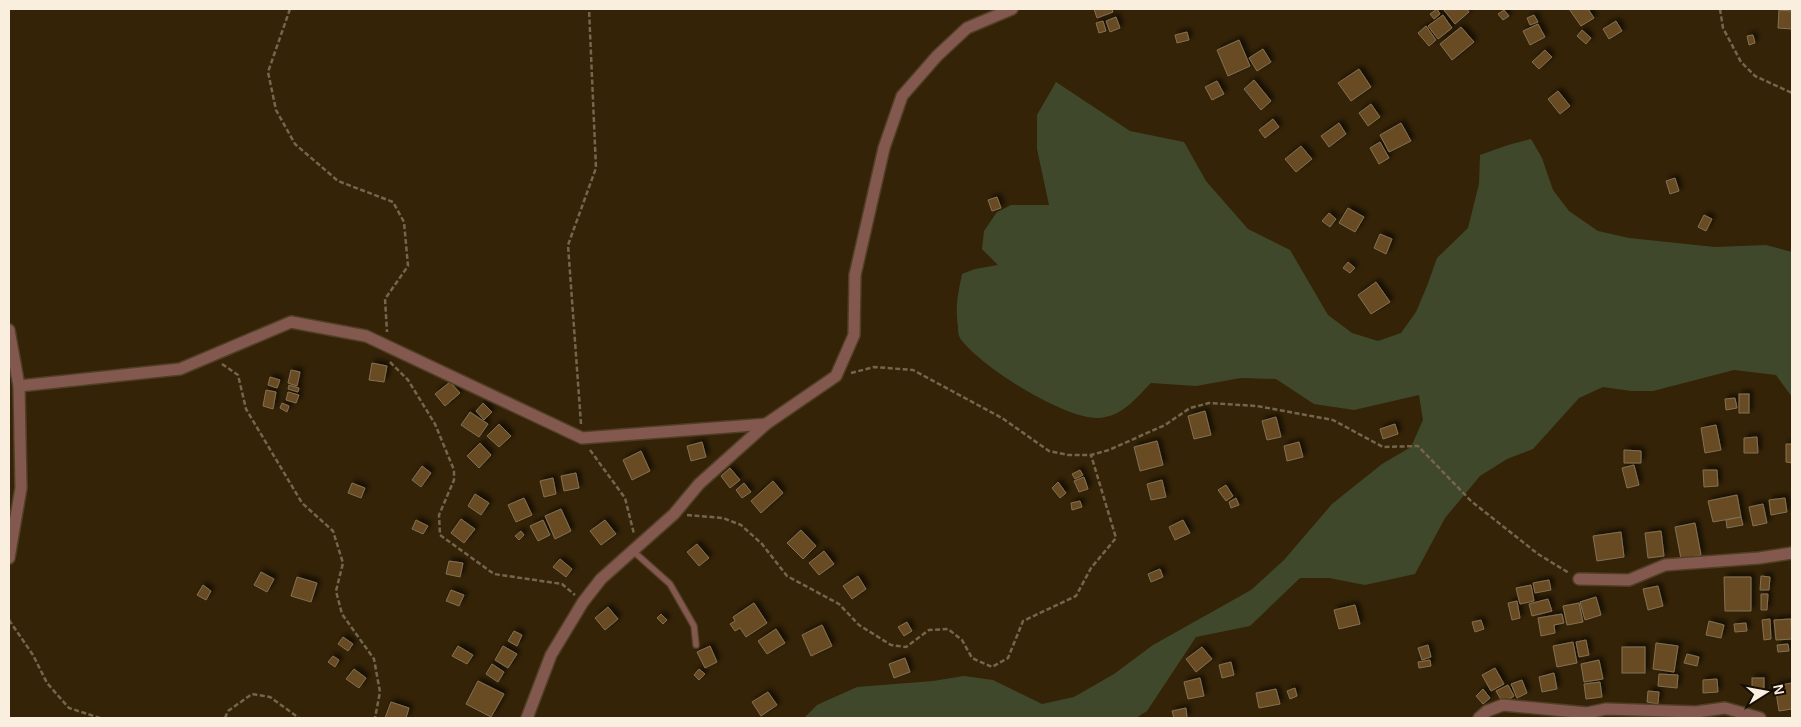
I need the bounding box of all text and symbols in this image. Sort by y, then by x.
north arrow [1741,667,1791,717]
text: N [1770,683,1788,696]

